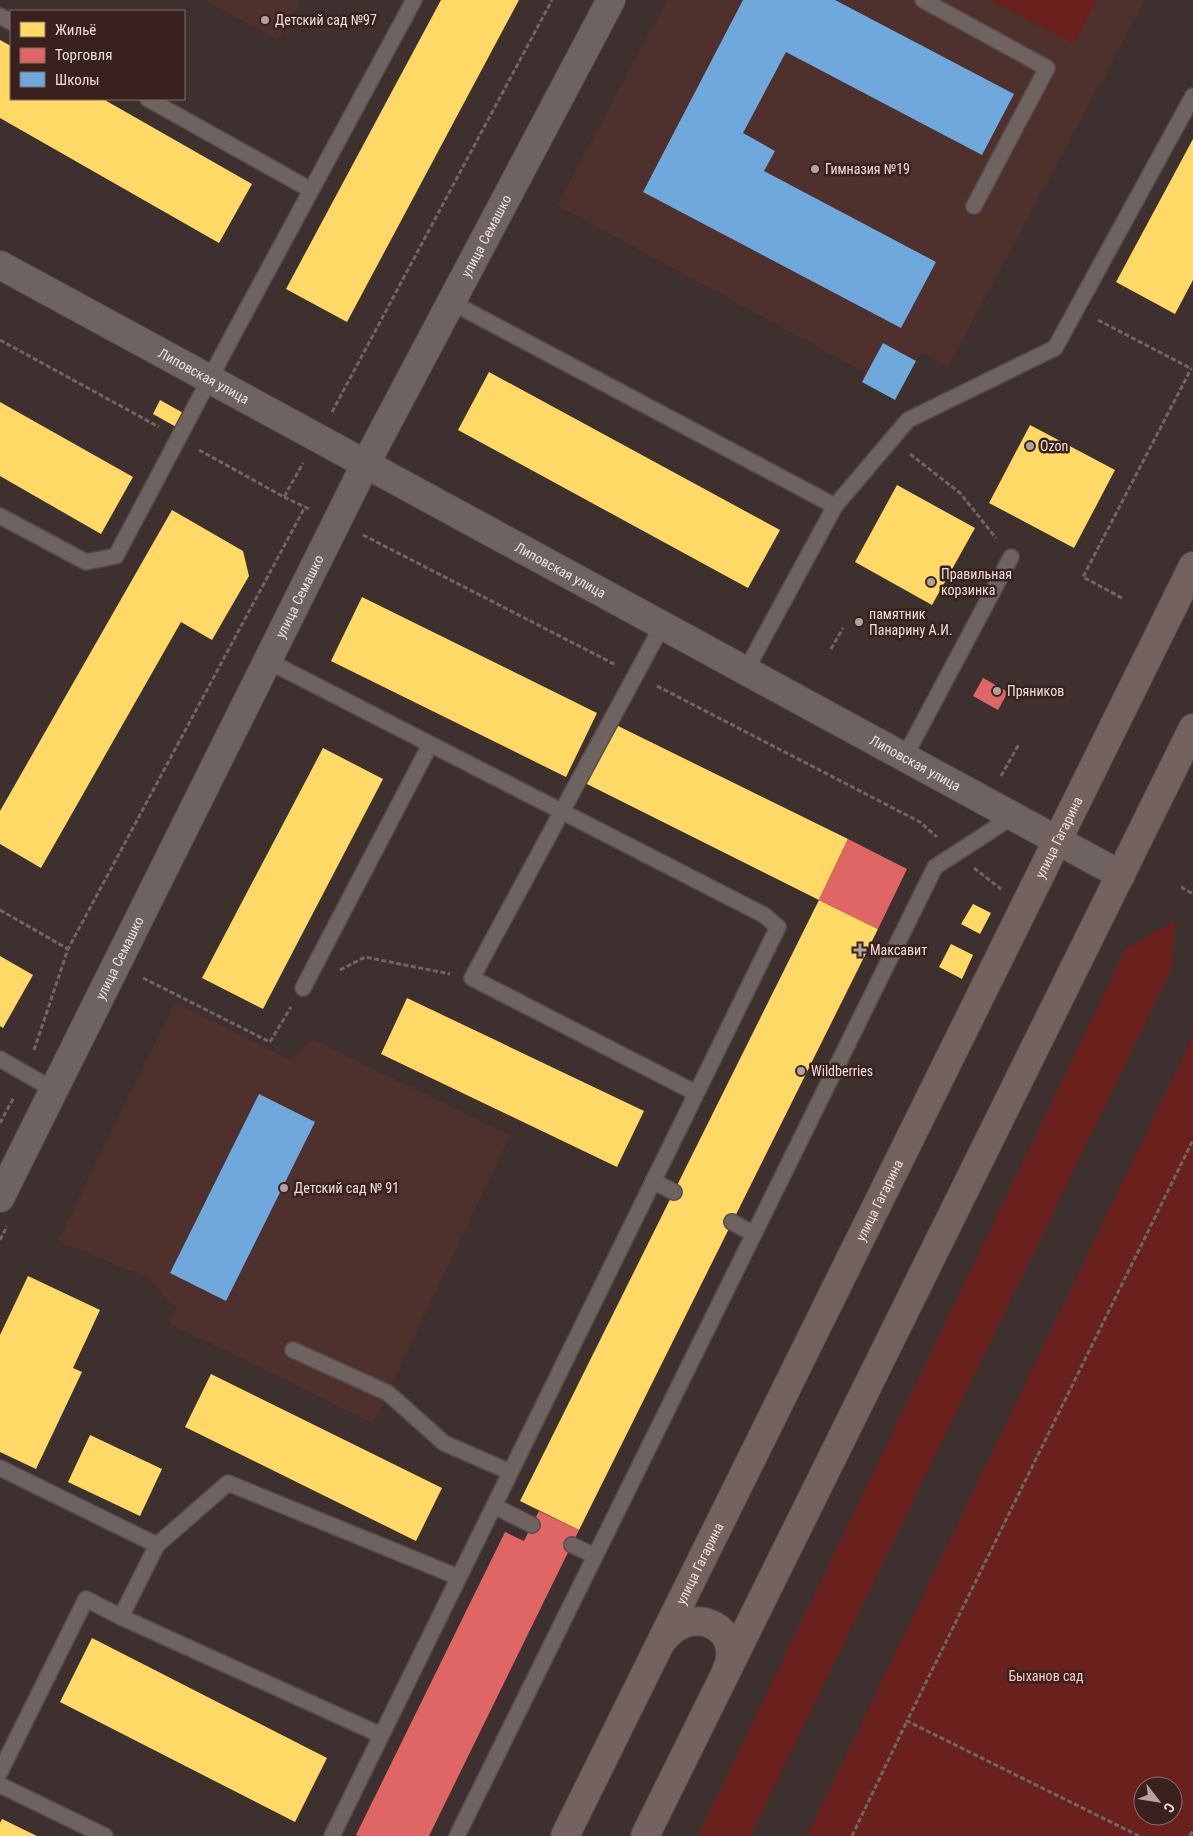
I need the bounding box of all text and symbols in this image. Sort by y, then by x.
legend [10,10,185,100]
place label: Детский сад №97 [275,12,377,28]
marker: Детский сад №97 [259,14,271,26]
text: Жильё [55,21,96,39]
text: Торговля [55,46,112,64]
text: Школы [55,71,100,89]
place label: Гимназия №19 [825,161,910,177]
marker: Гимназия №19 [809,163,821,175]
street label: улица Семашко [458,192,515,280]
street label: Липовская улица [156,345,252,407]
place label: Ozon [1040,438,1068,454]
marker: Ozon [1024,440,1036,452]
street label: Липовская улица [512,539,609,601]
street label: улица Семашко [272,552,327,641]
place label: Правильная корзинка [941,566,1012,598]
marker: Правильная корзинка [925,576,937,588]
place label: памятник Панарину А.И. [869,606,953,638]
marker: памятник Панарину А.И. [853,616,865,628]
place label: Пряников [1007,683,1064,699]
marker: Пряников [991,685,1003,697]
street label: Липовская улица [867,732,963,794]
street label: улица Гагарина [1032,794,1086,881]
street label: улица Семашко [92,914,147,1002]
place label: Максавит [870,942,927,958]
marker: Максавит [854,944,866,956]
place label: Wildberries [811,1063,873,1079]
marker: Wildberries [795,1065,807,1077]
street label: улица Гагарина [852,1157,906,1244]
place label: Детский сад № 91 [294,1180,399,1196]
marker: Детский сад № 91 [278,1182,290,1194]
street label: улица Гагарина [673,1520,727,1607]
park label: Быханов сад [1008,1668,1084,1684]
north arrow [1133,1776,1183,1826]
text: С [1160,1800,1178,1815]

